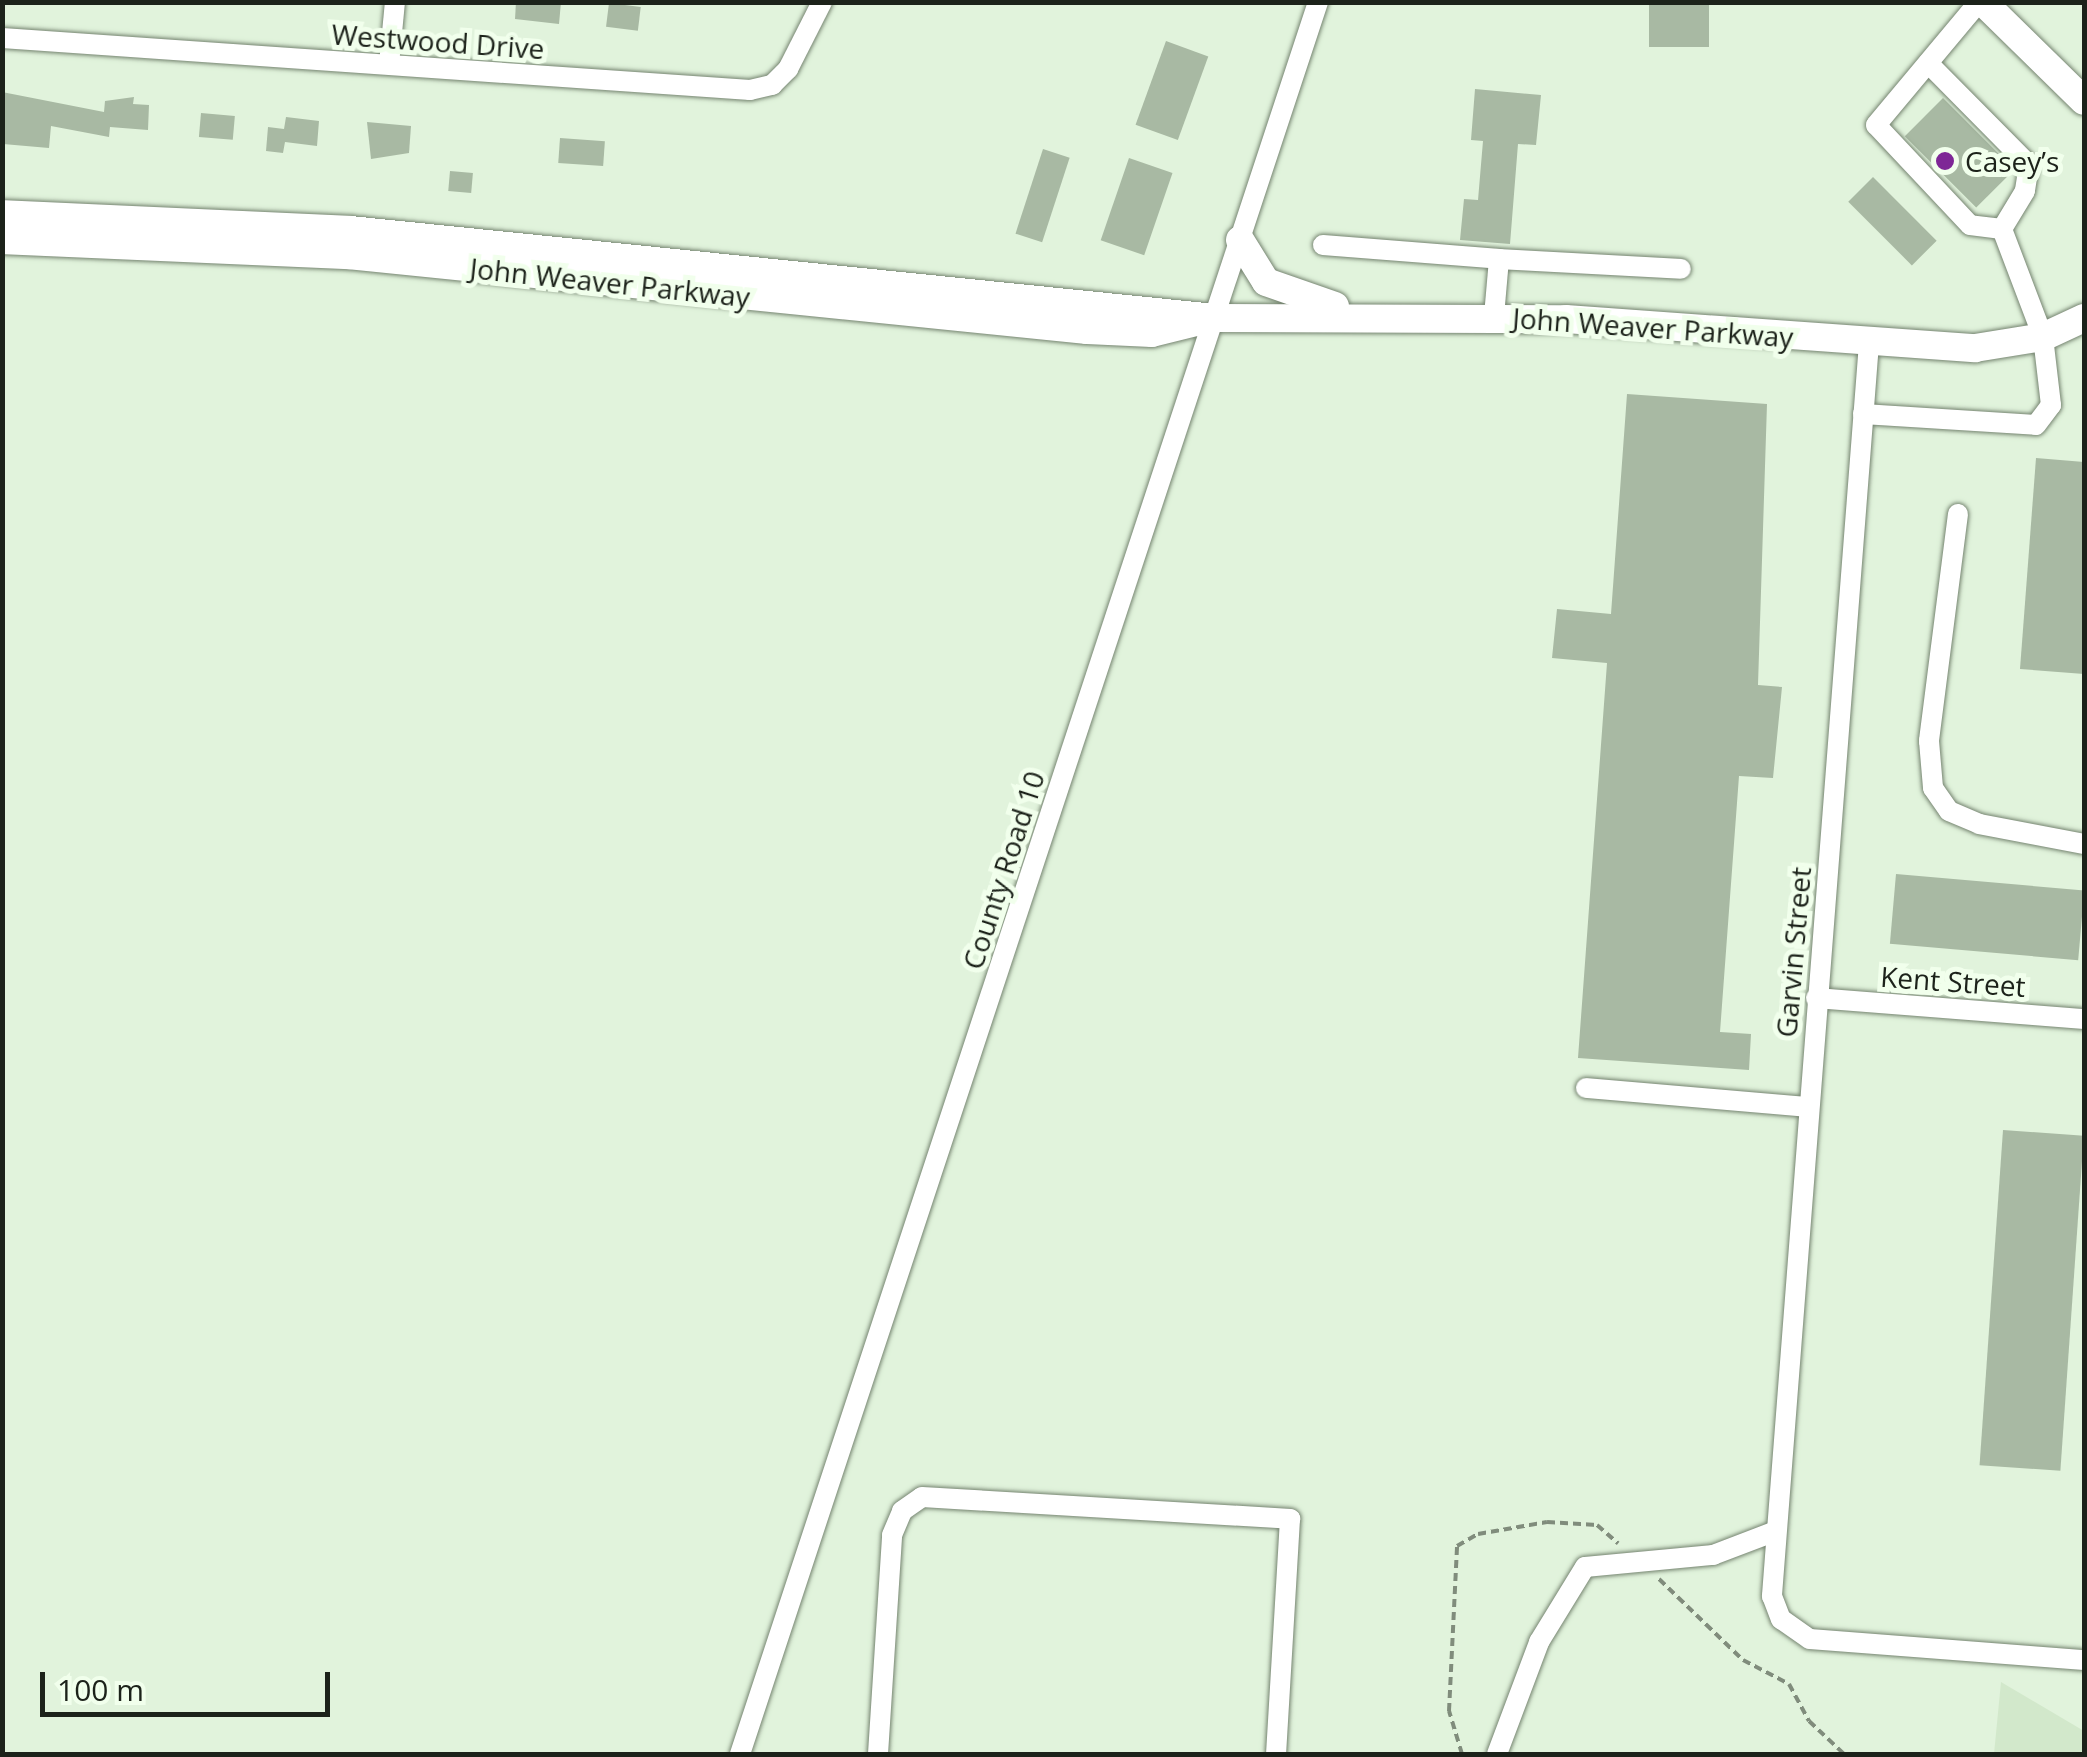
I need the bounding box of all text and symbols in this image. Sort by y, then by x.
street label: Westwood Drive [330,17,546,65]
place label: Casey’s [1965,144,2059,178]
marker: Casey’s [1934,150,1956,172]
street label: John Weaver Parkway [468,251,752,313]
street label: John Weaver Parkway [1511,300,1795,354]
street label: County Road 10 [955,767,1051,973]
street label: Garvin Street [1769,865,1817,1039]
street label: Kent Street [1879,959,2027,1003]
scale bar [45,1652,335,1714]
text: 100 m [57,1669,144,1710]

